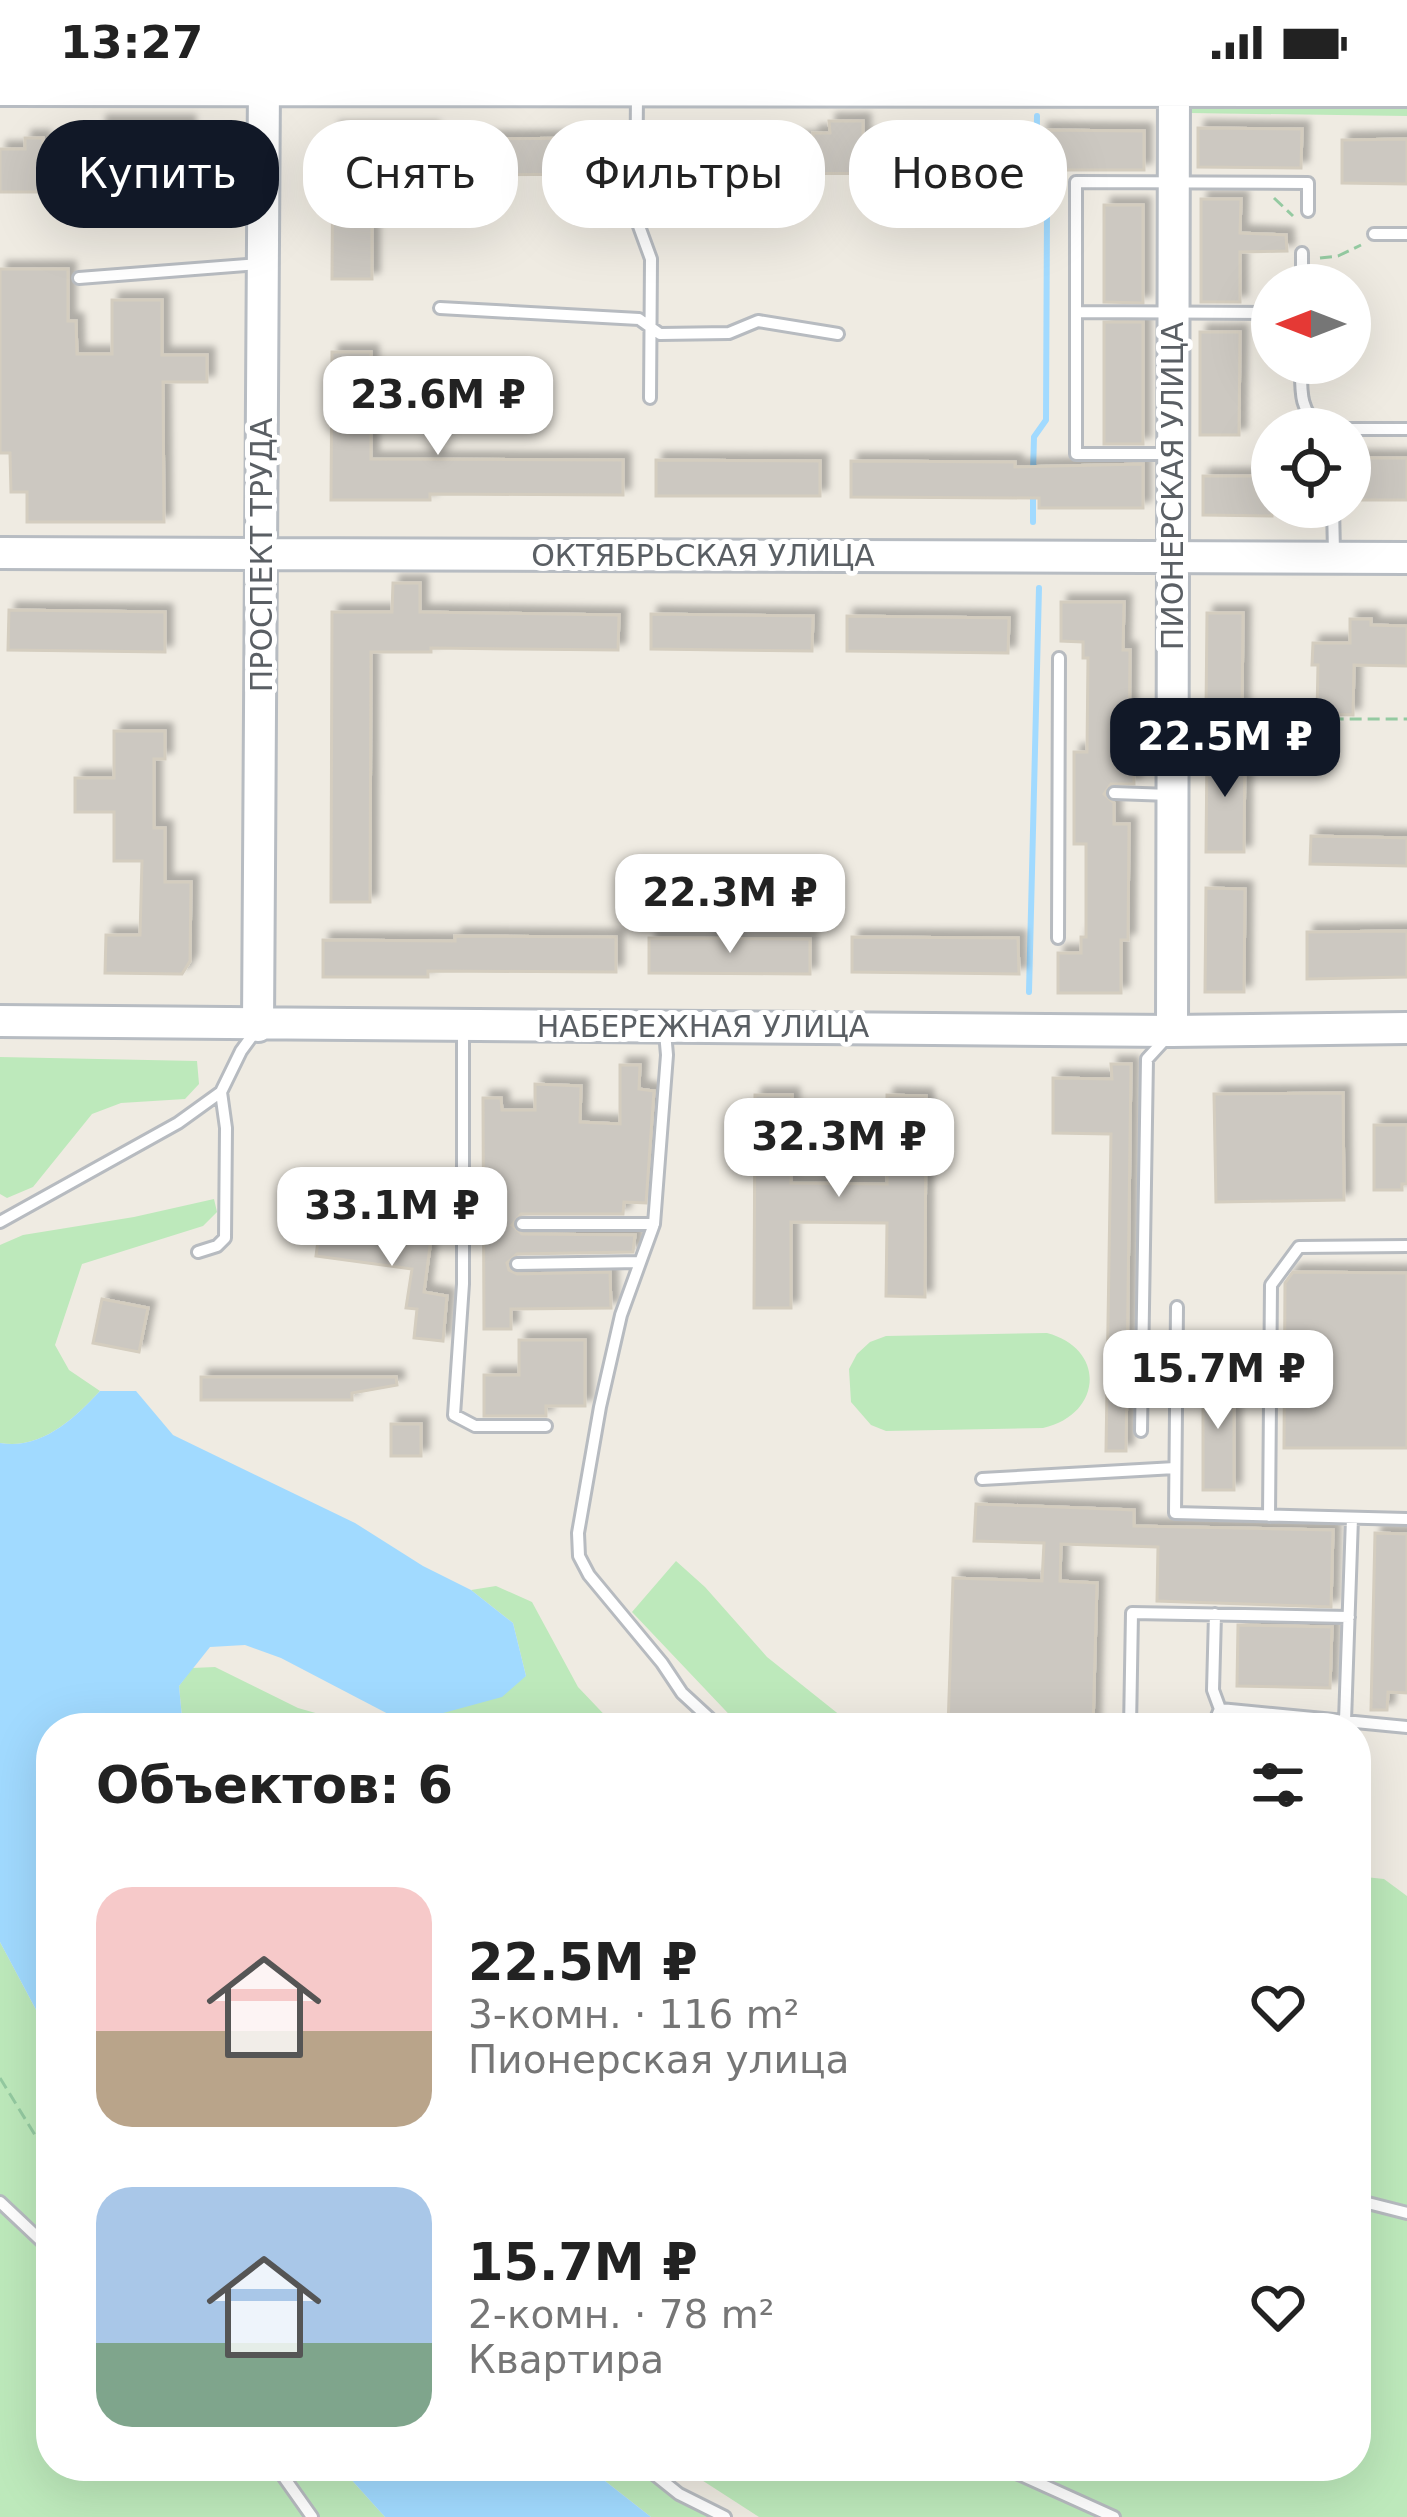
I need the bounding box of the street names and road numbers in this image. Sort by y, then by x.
street label: ПИОНЕРСКАЯ УЛИЦА [1155,321,1190,650]
street label: ПРОСПЕКТ ТРУДА [244,417,279,692]
street label: ОКТЯБРЬСКАЯ УЛИЦА [531,538,875,573]
street label: НАБЕРЕЖНАЯ УЛИЦА [537,1009,870,1044]

